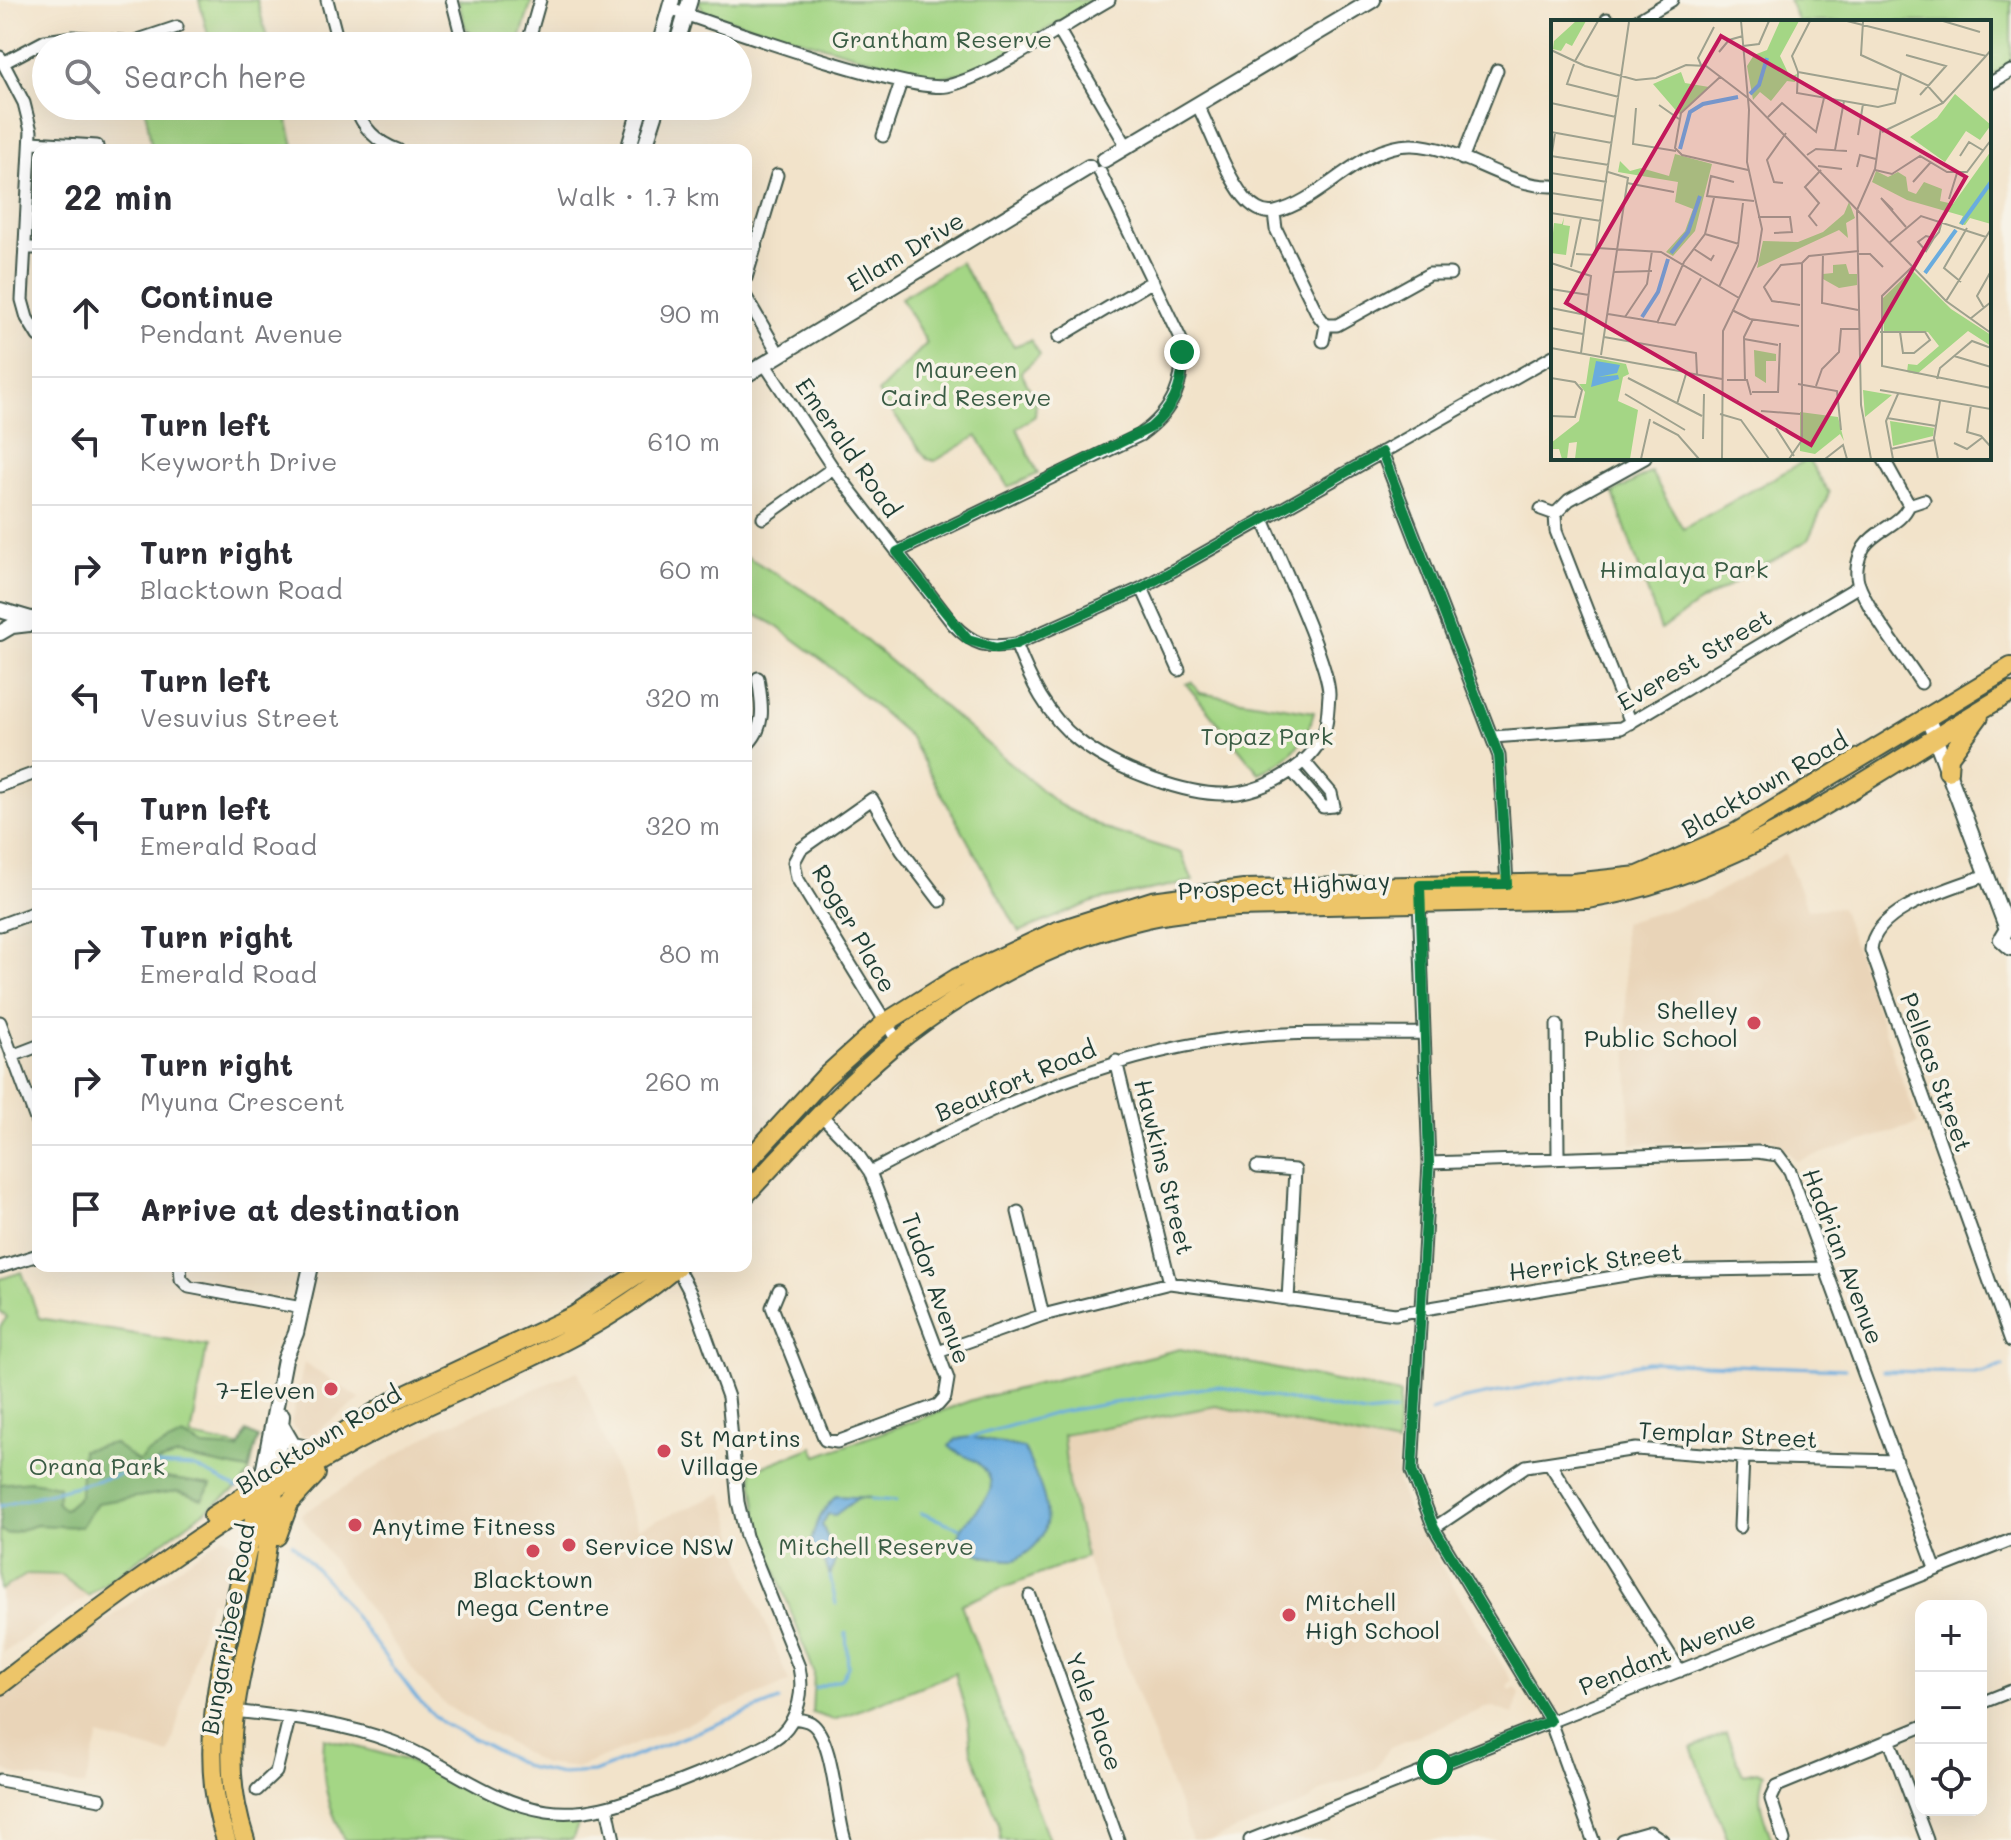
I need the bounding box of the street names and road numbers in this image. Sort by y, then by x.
street label: Ellam Drive [841,204,969,298]
street label: Emerald Road [789,371,909,523]
street label: Everest Street [1611,601,1777,717]
street label: Blacktown Road [1675,724,1853,844]
street label: Roger Place [806,858,904,998]
street label: Prospect Highway [1177,864,1391,906]
street label: Pelleas Street [1894,988,1980,1156]
street label: Beaufort Road [930,1032,1100,1128]
street label: Hawkins Street [1128,1076,1202,1258]
street label: Hadrian Avenue [1796,1164,1892,1348]
street label: Tudor Avenue [895,1208,979,1368]
street label: Herrick Street [1507,1235,1683,1287]
street label: Blacktown Road [230,1378,406,1500]
street label: Templar Street [1638,1414,1818,1454]
street label: Bungarribee Road [193,1521,261,1737]
street label: Pendant Avenue [1574,1602,1760,1702]
street label: Yale Place [1059,1648,1131,1774]

